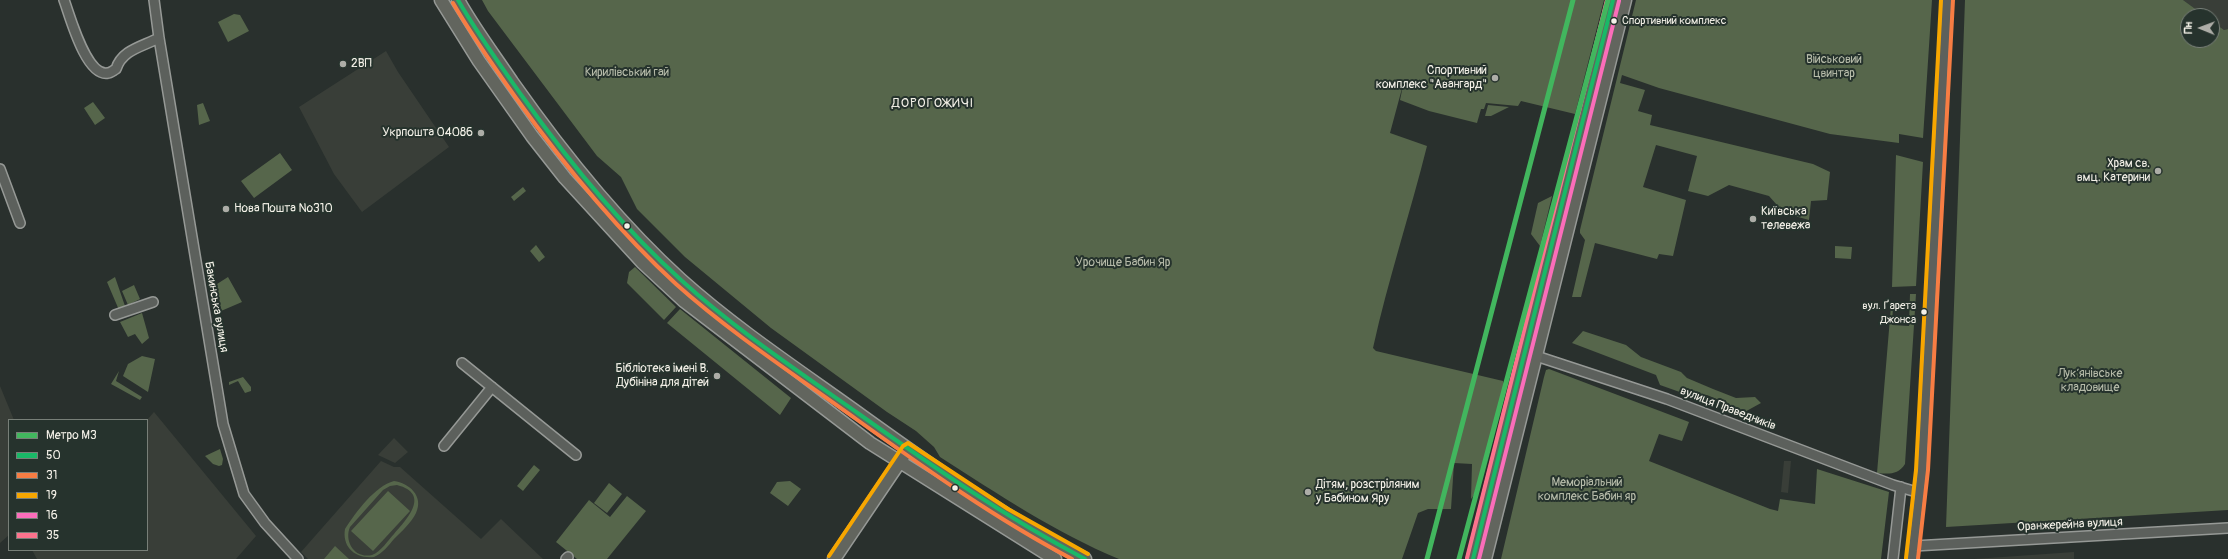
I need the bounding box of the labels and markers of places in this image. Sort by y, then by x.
place label: Спортивний комплекс [1622,14,1726,28]
marker: Спортивний комплекс [1609,16,1619,26]
place label: 2ВП [351,57,372,71]
marker: 2ВП [338,59,348,69]
place label: Спортивний комплекс "Авангард" [1376,64,1487,92]
marker: Спортивний комплекс "Авангард" [1490,73,1500,83]
place label: Укрпошта 04086 [382,126,473,140]
marker: Укрпошта 04086 [476,128,486,138]
place label: Храм св. вмц. Катерини [2077,157,2150,185]
marker: Храм св. вмц. Катерини [2153,166,2163,176]
place label: Нова Пошта №310 [234,202,333,216]
marker: Нова Пошта №310 [221,204,231,214]
place label: Київська телевежа [1761,205,1810,233]
marker: Київська телевежа [1748,214,1758,224]
unlabelled marker [622,221,632,231]
place label: вул. Ґарета Джонса [1862,299,1916,325]
marker: вул. Ґарета Джонса [1919,307,1929,317]
place label: Бібліотека імені В. Дубініна для дітей [615,362,709,390]
marker: Бібліотека імені В. Дубініна для дітей [712,371,722,381]
place label: Дітям, розстріляним у Бабином Яру [1316,478,1419,506]
unlabelled marker [950,483,960,493]
marker: Дітям, розстріляним у Бабином Яру [1303,487,1313,497]

